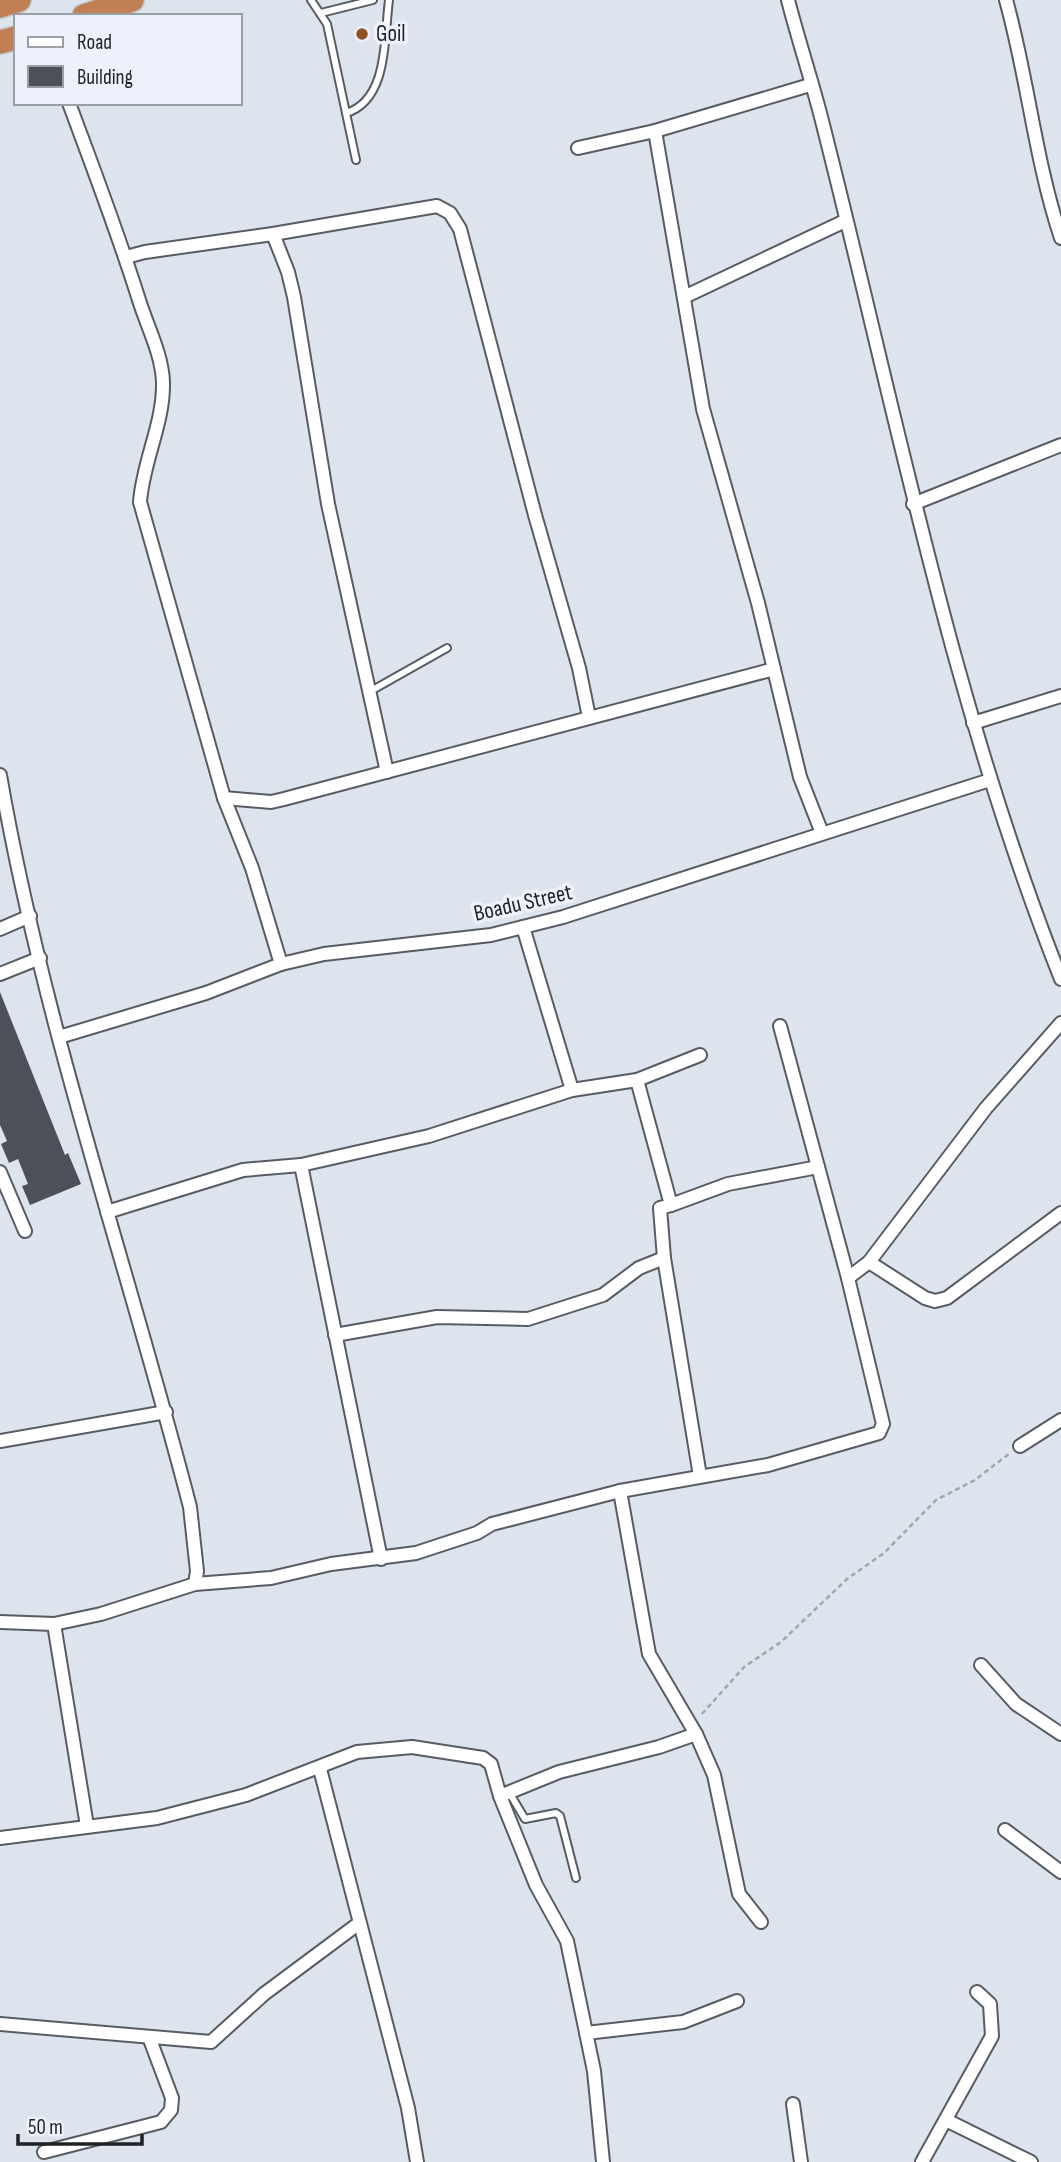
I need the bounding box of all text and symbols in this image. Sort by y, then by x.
legend [14,14,242,105]
place label: Goil [376,20,406,48]
marker: Goil [354,26,370,42]
text: Road [77,30,112,55]
text: Building [77,65,133,90]
street label: Boadu Street [471,878,575,928]
scale bar [18,2102,142,2146]
text: 50 m [28,2115,63,2140]

